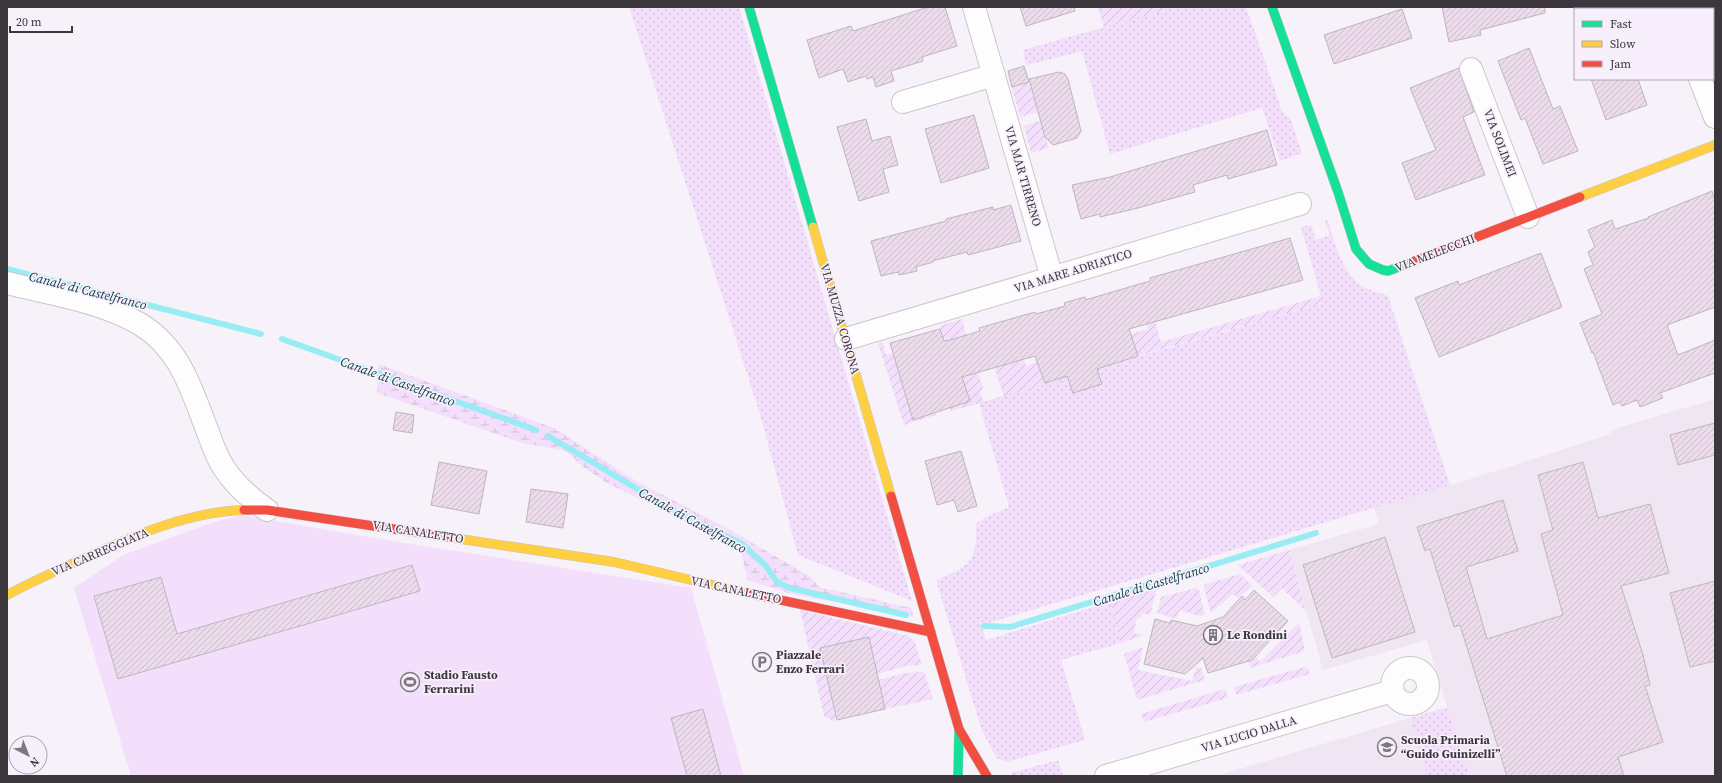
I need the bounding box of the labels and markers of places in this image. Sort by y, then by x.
building icon: Le Rondini [1202,624,1224,646]
place label: Le Rondini [1227,627,1287,643]
place label: Piazzale Enzo Ferrari [776,647,845,677]
parking icon: Piazzale Enzo Ferrari [751,651,773,673]
place label: Stadio Fausto Ferrarini [424,667,498,697]
sports icon: Stadio Fausto Ferrarini [399,671,421,693]
place label: Scuola Primaria “Guido Guinizelli” [1401,732,1500,762]
school or university icon: Scuola Primaria “Guido Guinizelli” [1376,736,1398,758]

